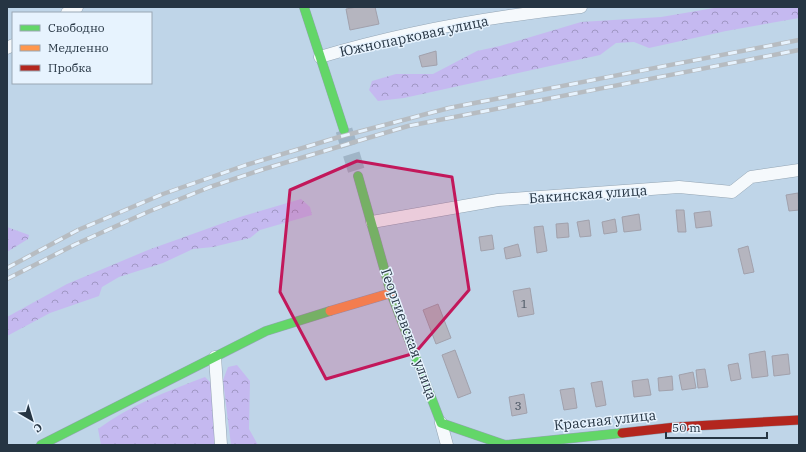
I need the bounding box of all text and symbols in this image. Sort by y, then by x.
street label: Южнопарковая улица [338,11,490,61]
legend [12,12,152,84]
text: Свободно [48,20,105,35]
text: Медленно [48,40,109,55]
text: Пробка [48,60,92,75]
street label: Бакинская улица [528,181,648,207]
street label: Георгиевская улица [377,266,441,402]
house number: 1 [520,296,528,311]
house number: 3 [514,398,522,413]
north arrow [12,400,52,440]
street label: Красная улица [553,406,657,434]
scale bar [666,414,767,440]
text: С [31,420,45,436]
text: 50 m [672,420,701,435]

